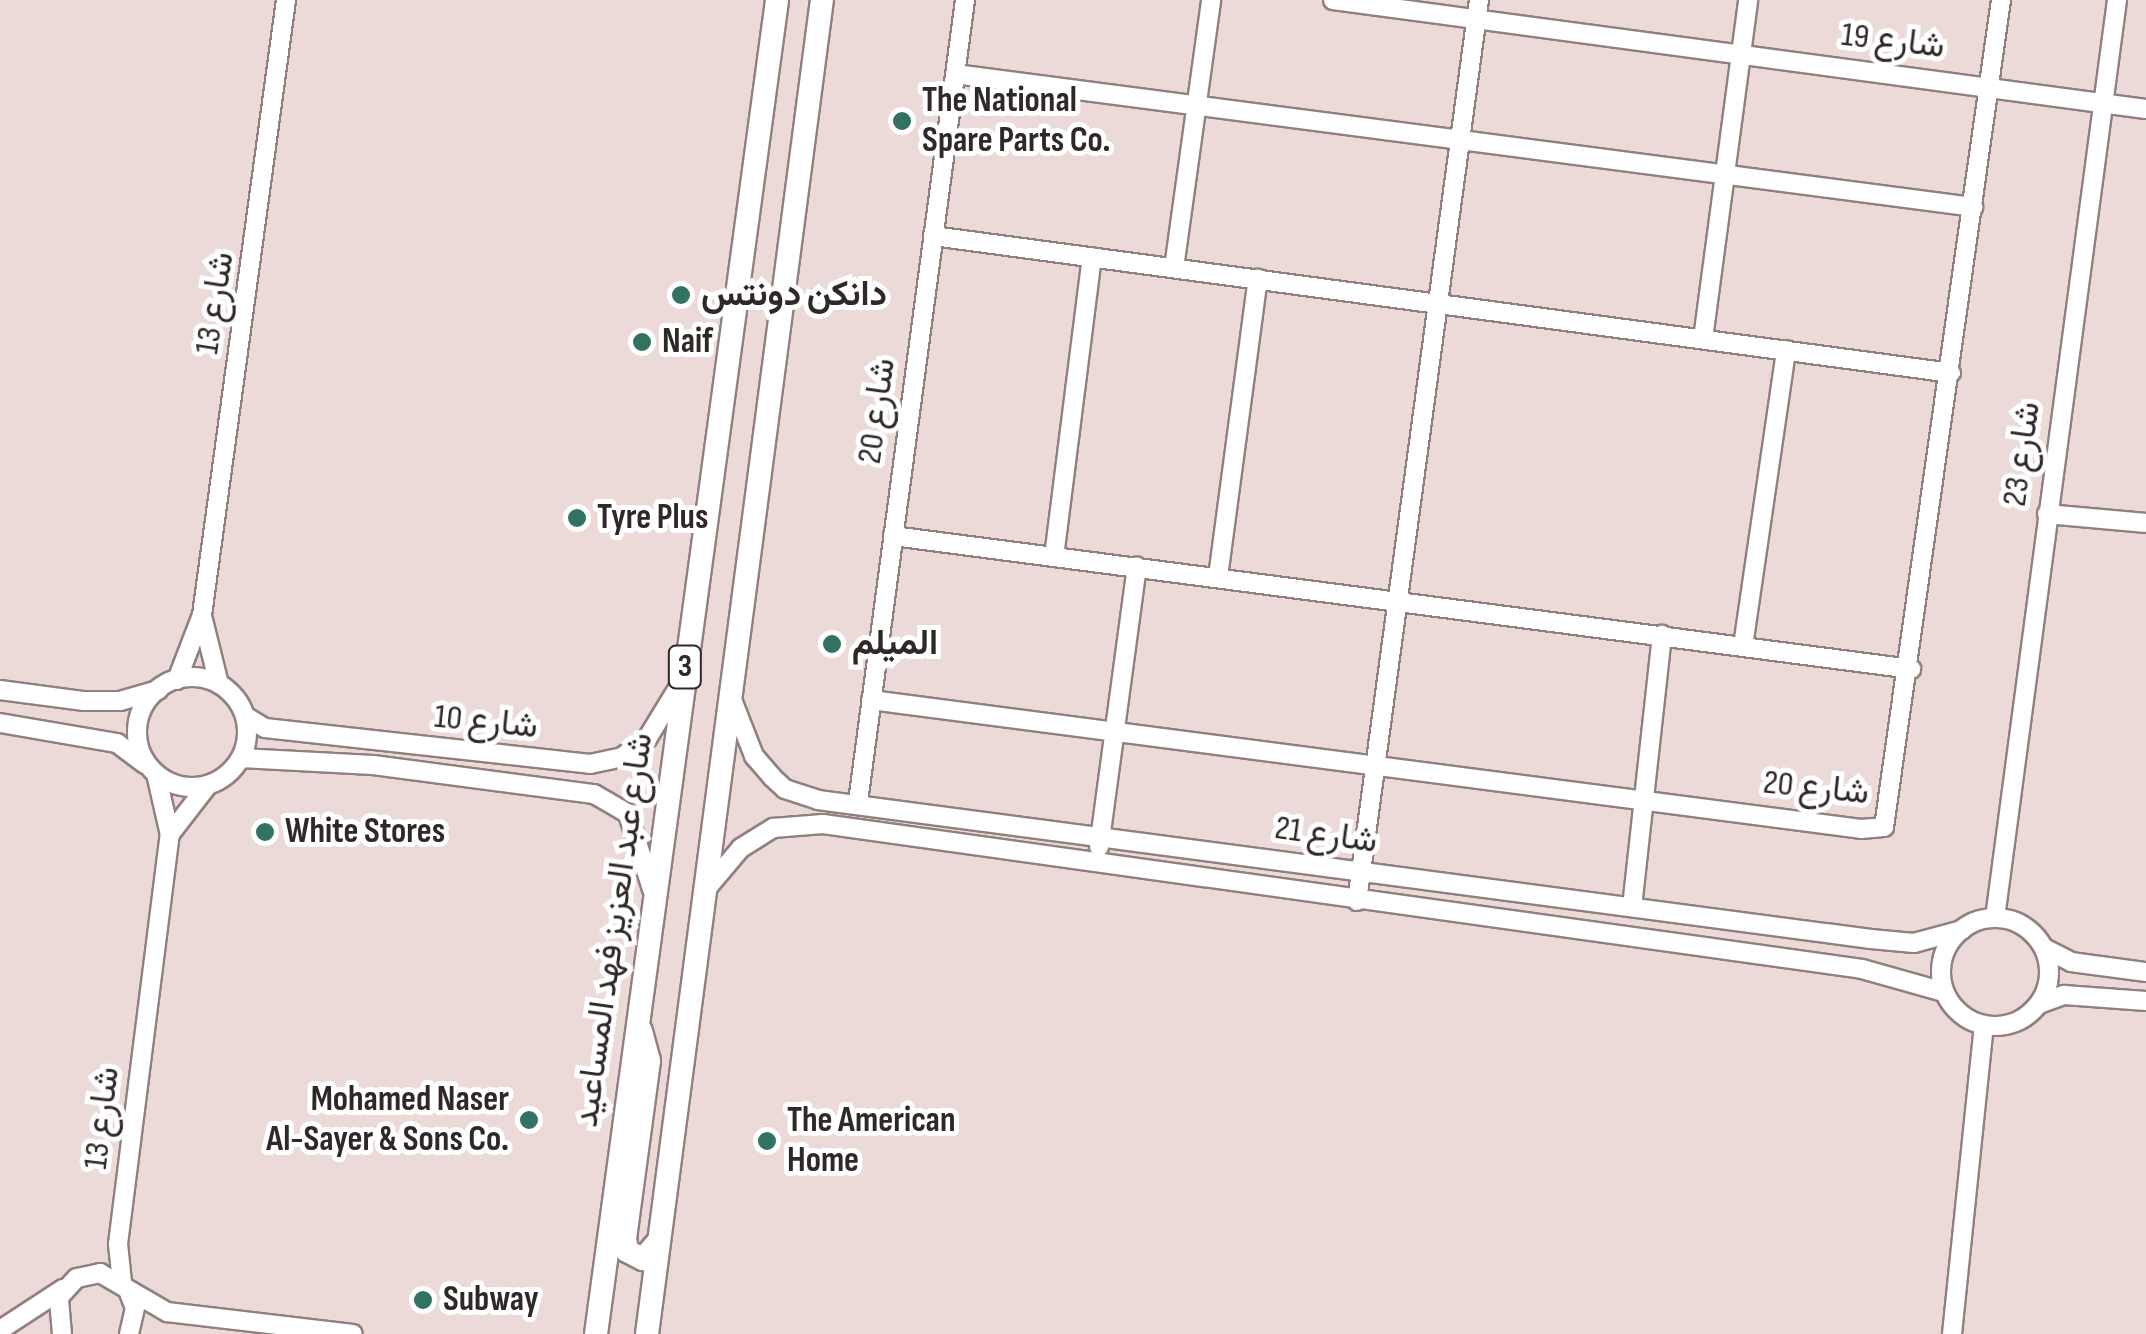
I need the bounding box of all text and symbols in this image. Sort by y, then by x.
street label: شارع 19 [1839,14,1947,68]
place label: The National Spare Parts Co. [922,80,1110,162]
marker: The National Spare Parts Co. [891,110,913,132]
street label: شارع 13 [186,249,244,357]
place label: دانكن دونتس [701,274,887,316]
marker: دانكن دونتس [670,284,692,306]
place label: Naif [662,321,713,363]
marker: Naif [631,331,653,353]
street label: شارع 20 [849,356,905,466]
street label: شارع 23 [1994,399,2050,509]
place label: Tyre Plus [597,497,708,539]
marker: Tyre Plus [566,507,588,529]
place label: الميلم [852,623,938,665]
marker: الميلم [821,633,843,655]
road number: 3 [668,640,702,694]
street label: شارع 10 [432,696,540,748]
street label: شارع عبد العزيز فهد المساعيد [566,730,662,1130]
street label: شارع 20 [1761,762,1871,814]
street label: شارع 21 [1272,807,1380,863]
place label: White Stores [285,811,445,853]
marker: White Stores [254,821,276,843]
street label: شارع 13 [75,1064,129,1172]
place label: Mohamed Naser Al-Sayer & Sons Co. [266,1079,509,1161]
place label: The American Home [787,1100,955,1182]
marker: Mohamed Naser Al-Sayer & Sons Co. [518,1109,540,1131]
marker: The American Home [756,1130,778,1152]
place label: Subway [443,1279,538,1321]
marker: Subway [412,1289,434,1311]

